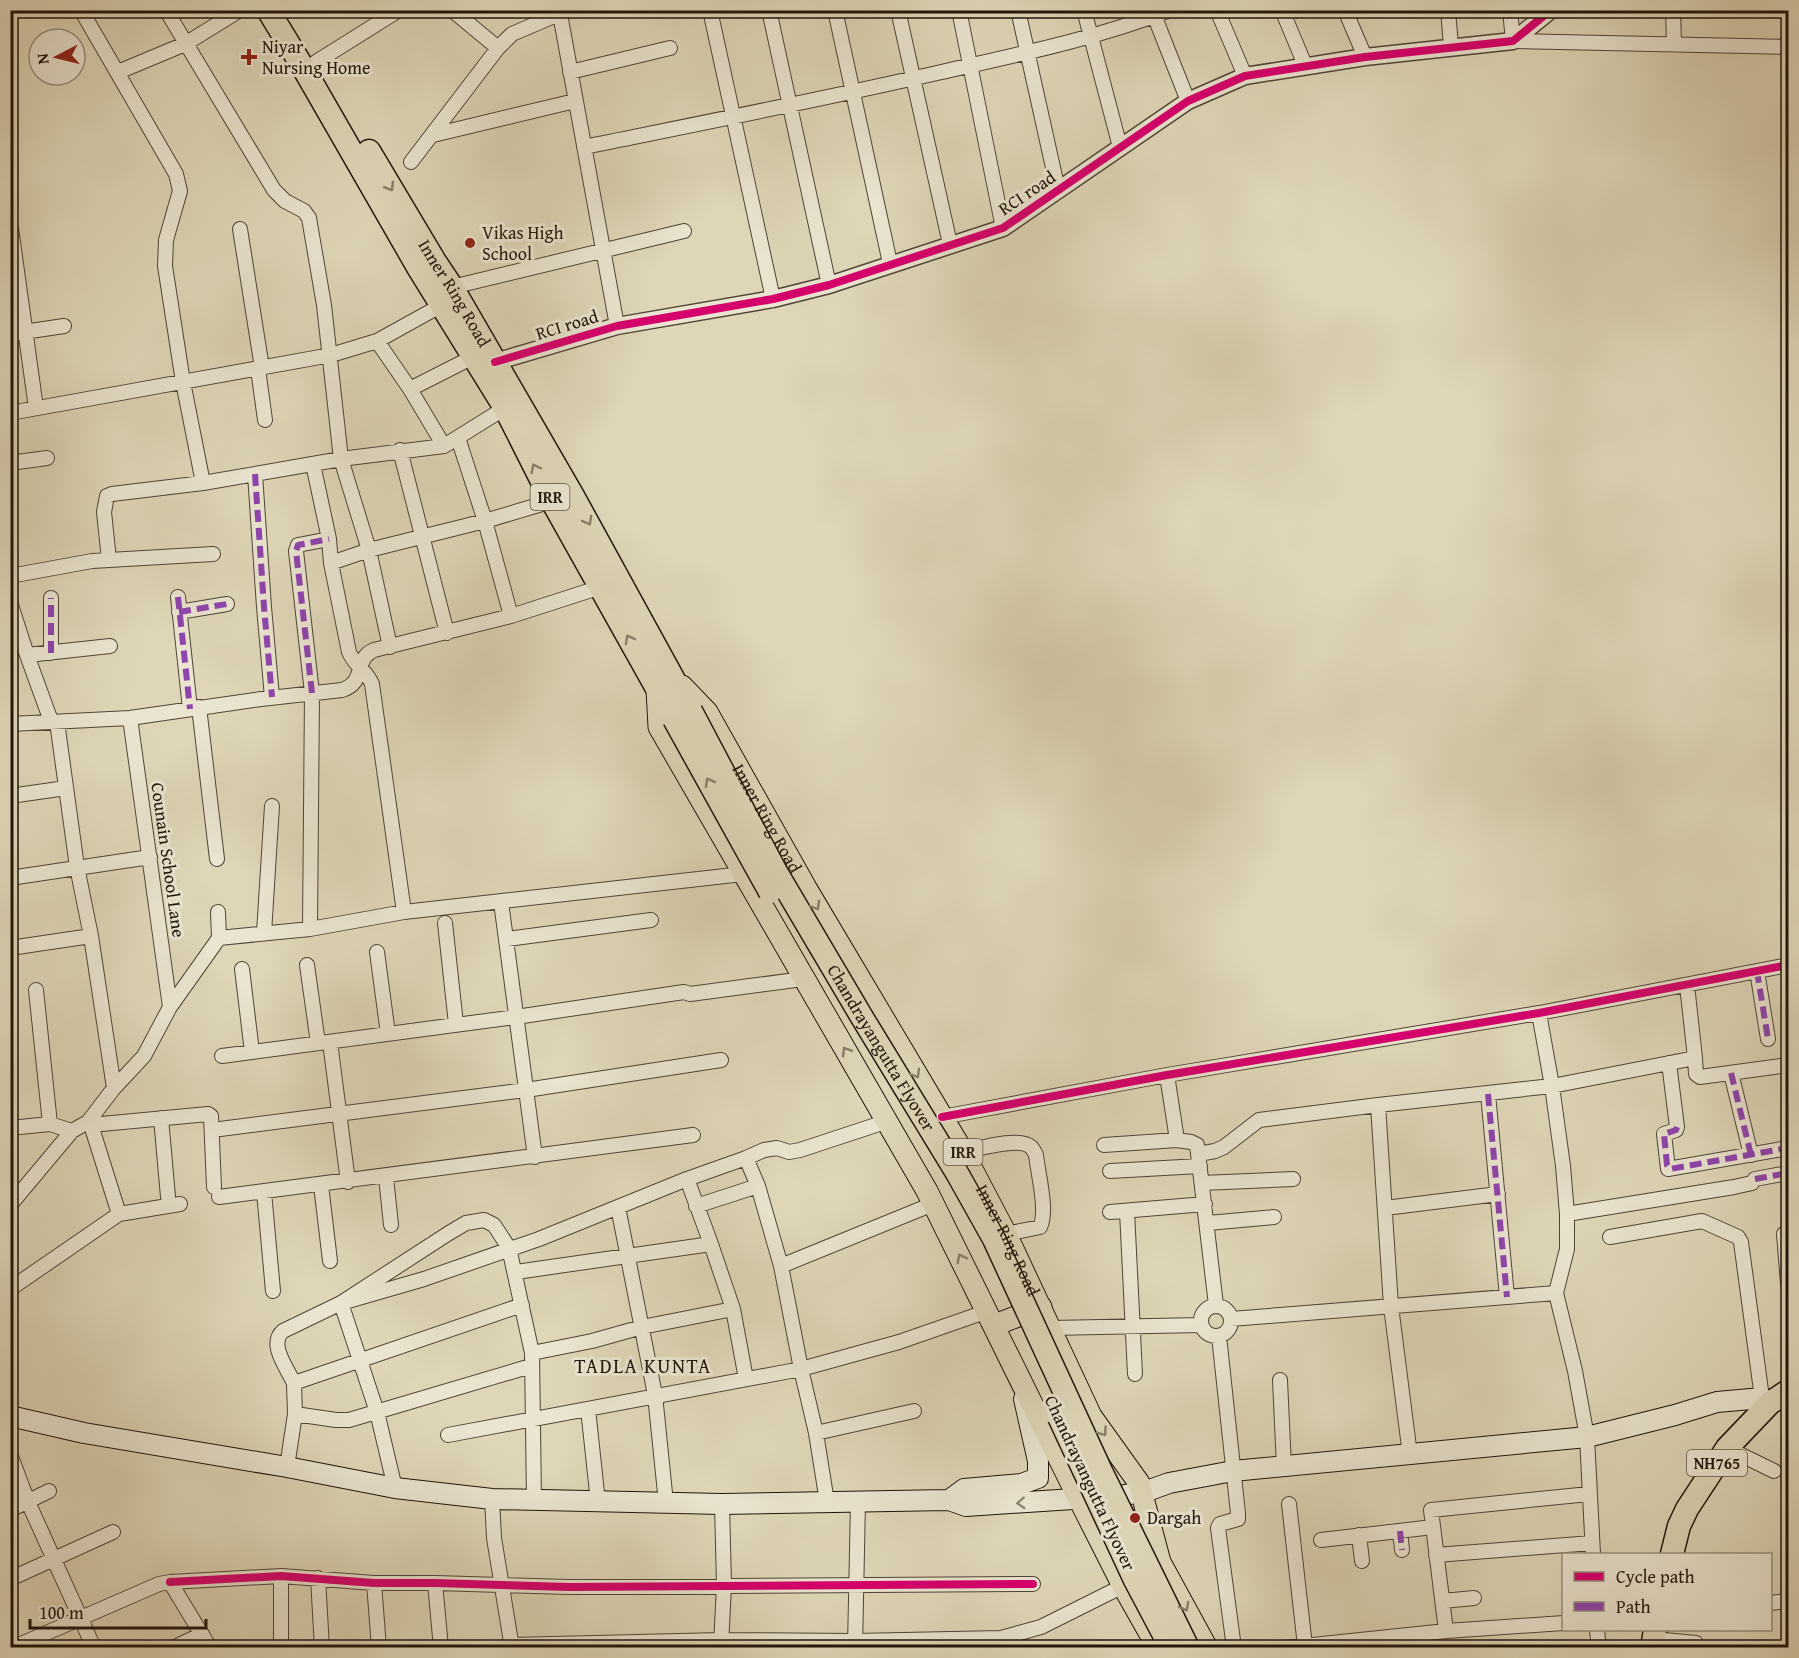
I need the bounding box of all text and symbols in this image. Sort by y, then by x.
north arrow [27,27,87,87]
place label: Niyar Nursing Home [262,33,370,81]
marker: Niyar Nursing Home [240,48,258,66]
text: N [30,52,55,66]
street label: RCI road [993,163,1061,222]
one-way arrow [383,181,395,191]
place label: Vikas High School [482,219,564,267]
street label: Inner Ring Road [412,234,498,352]
marker: Vikas High School [463,236,477,250]
street label: RCI road [532,302,602,347]
one-way arrow [531,463,543,474]
road number: IRR [530,484,570,510]
one-way arrow [581,515,592,526]
one-way arrow [625,635,636,645]
street label: Inner Ring Road [726,758,809,878]
one-way arrow [705,777,716,788]
street label: Counain School Lane [144,781,193,939]
one-way arrow [809,900,821,910]
street label: Chandrayangutta Flyover [821,959,943,1137]
one-way arrow [842,1047,854,1057]
one-way arrow [908,1068,920,1078]
road number: IRR [944,1139,982,1165]
street label: Inner Ring Road [969,1179,1047,1301]
one-way arrow [957,1254,968,1265]
district label: TADLA KUNTA [574,1351,712,1380]
street label: Chandrayangutta Flyover [1038,1391,1143,1575]
one-way arrow [1096,1426,1107,1437]
road number: NH765 [1687,1450,1747,1476]
one-way arrow [1016,1496,1025,1509]
place label: Dargah [1147,1504,1201,1531]
marker: Dargah [1128,1511,1142,1525]
legend [1562,1553,1772,1631]
text: Cycle path [1616,1563,1695,1590]
scale bar [30,1592,206,1630]
text: Path [1616,1593,1651,1620]
text: 100 m [39,1599,84,1626]
one-way arrow [1178,1600,1189,1611]

